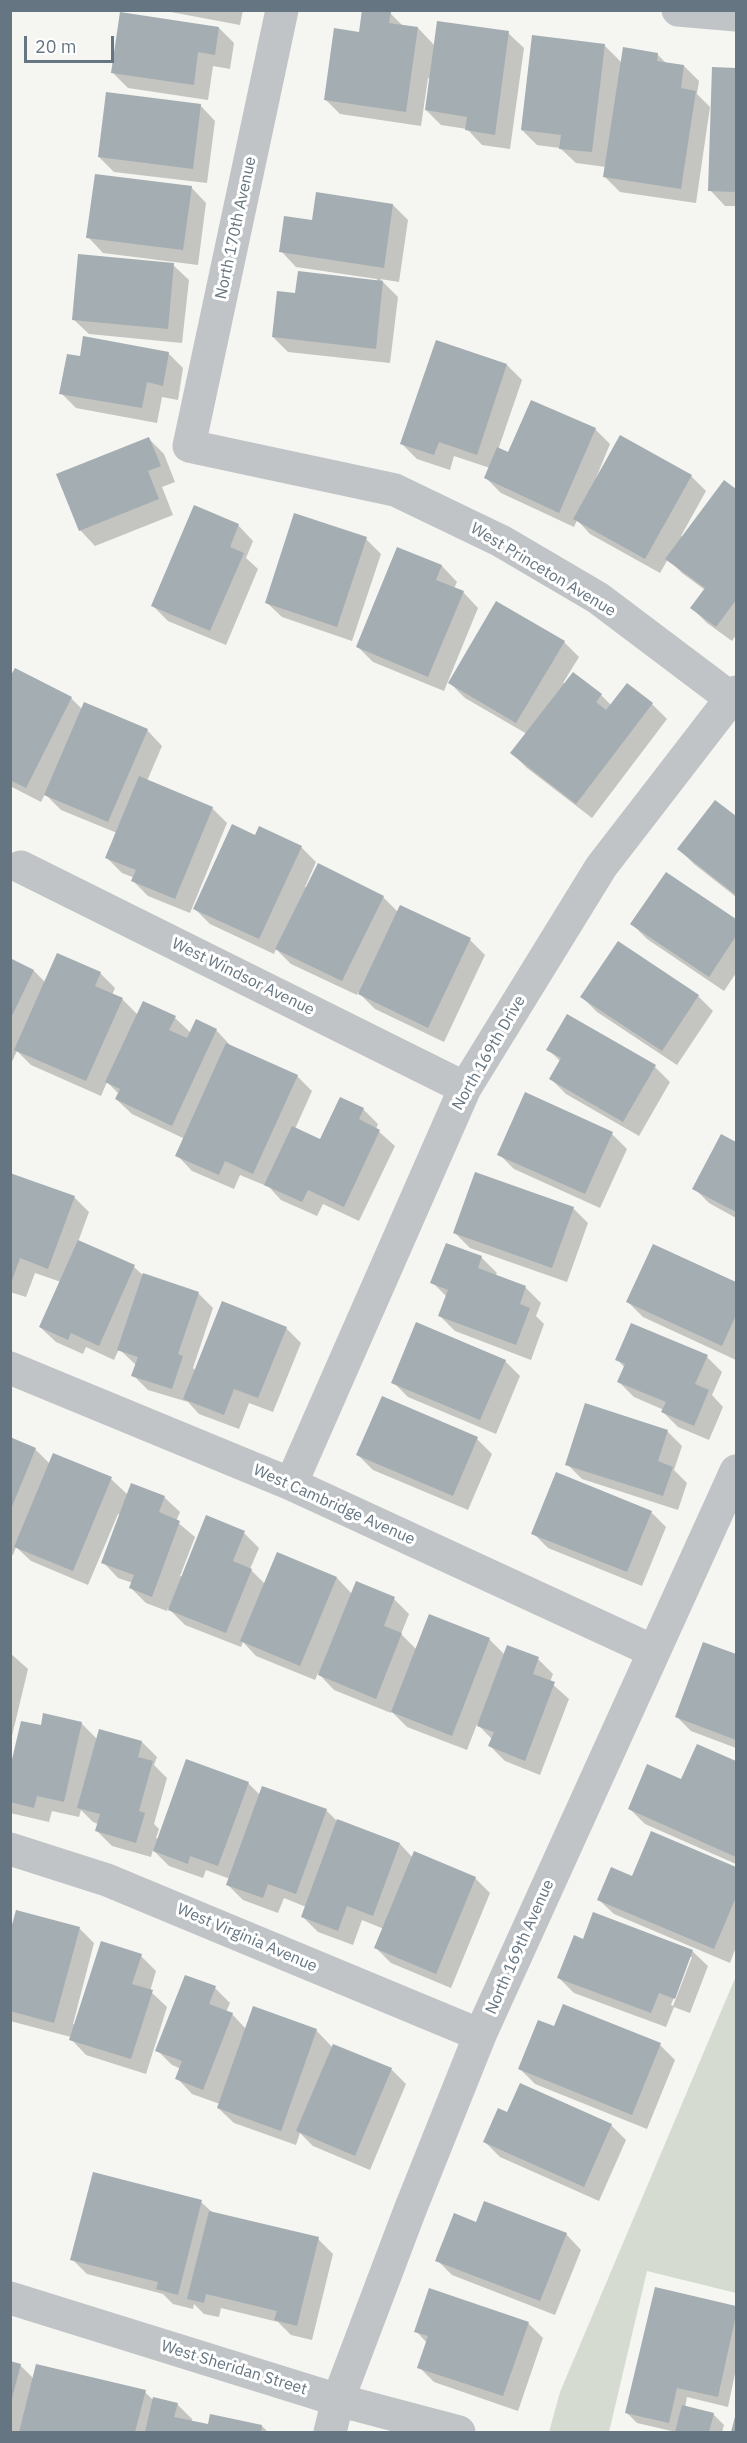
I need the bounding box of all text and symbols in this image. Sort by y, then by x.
scale bar [27,24,117,62]
text: 20 m [35,35,77,58]
street label: North 170th Avenue [211,155,261,301]
street label: West Princeton Avenue [467,519,619,621]
street label: West Windsor Avenue [169,934,317,1020]
street label: North 169th Drive [448,992,530,1114]
street label: West Cambridge Avenue [250,1461,418,1549]
street label: North 169th Avenue [482,1877,558,2017]
street label: West Virginia Avenue [174,1900,320,1976]
street label: West Sheridan Street [159,2337,309,2399]

